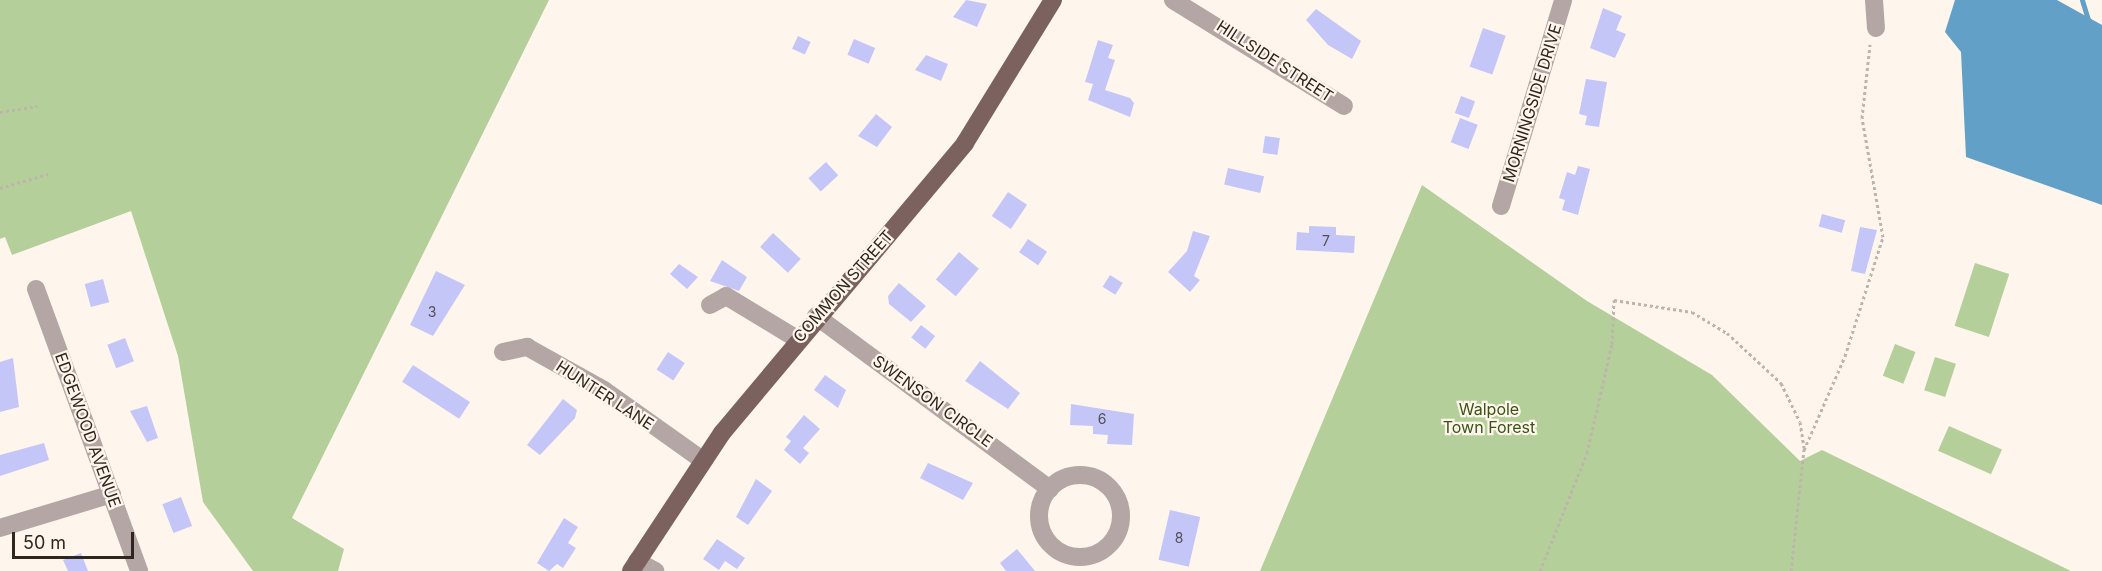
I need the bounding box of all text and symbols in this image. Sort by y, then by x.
street label: HILLSIDE STREET [1213,16,1337,106]
street label: MORNINGSIDE DRIVE [1499,22,1565,184]
street label: COMMON STREET [789,226,897,346]
house number: 7 [1322,233,1330,249]
house number: 3 [428,304,436,320]
street label: EDGEWOOD AVENUE [51,350,125,510]
street label: SWENSON CIRCLE [869,351,997,451]
street label: HUNTER LANE [553,356,657,434]
park label: Walpole Town Forest [1443,399,1535,437]
house number: 6 [1098,411,1106,427]
scale bar [15,520,136,558]
house number: 8 [1175,530,1183,546]
text: 50 m [23,532,66,553]

